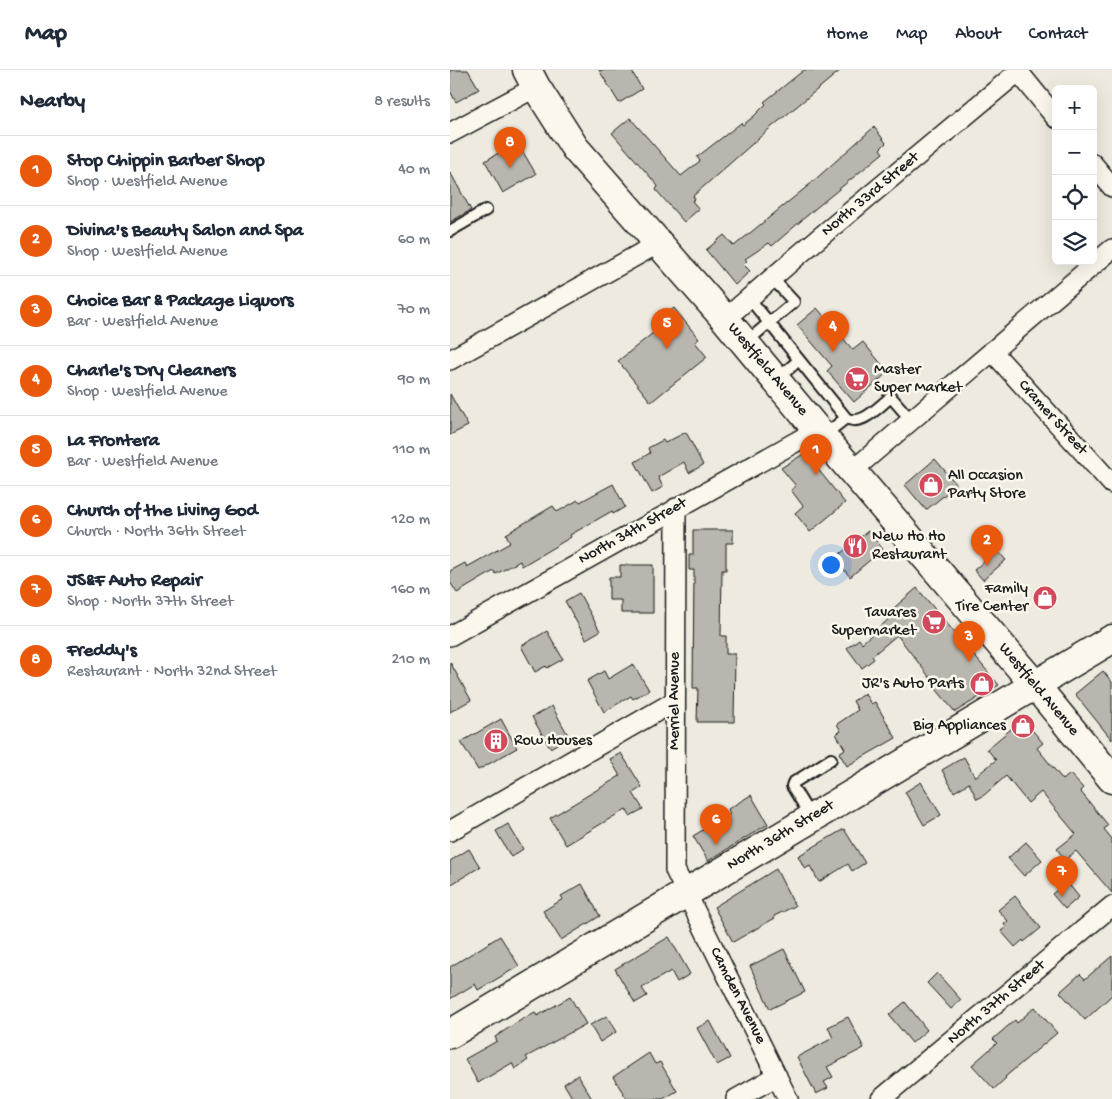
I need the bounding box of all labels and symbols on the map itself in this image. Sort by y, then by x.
pin: 8 [494,127,526,168]
street label: North 33rd Street [818,148,925,241]
pin: 5 [651,308,683,349]
pin: 4 [817,311,849,352]
street label: Westfield Avenue [723,320,812,421]
place label: Master Super Market [874,361,964,398]
supermarket icon: Master Super Market [844,366,870,392]
street label: Cramer Street [1013,376,1092,461]
pin: 1 [800,434,832,475]
place label: All Occasion Party Store [947,467,1026,504]
shop icon: All Occasion Party Store [918,472,944,498]
street label: North 34th Street [576,494,692,570]
pin: 2 [971,525,1003,566]
place label: New Ho Ho Restaurant [872,528,948,565]
restaurant icon: New Ho Ho Restaurant [842,533,868,559]
your location [818,552,844,578]
place label: Family Tire Center [955,580,1029,617]
shop icon: Family Tire Center [1032,585,1058,611]
place label: Tavares Supermarket [831,604,917,641]
supermarket icon: Tavares Supermarket [921,609,947,635]
pin: 3 [953,621,985,662]
street label: Westfield Avenue [994,640,1083,741]
street label: Merriel Avenue [666,651,685,750]
shop icon: JR's Auto Parts [969,671,995,697]
place label: JR's Auto Parts [862,675,965,694]
shop icon: Big Appliances [1010,713,1036,739]
place label: Big Appliances [912,717,1007,736]
building icon: Row Houses [483,728,509,754]
place label: Row Houses [514,732,593,751]
street label: North 36th Street [724,796,839,875]
pin: 6 [700,804,732,845]
pin: 7 [1046,856,1078,897]
street label: Camden Avenue [704,944,770,1048]
street label: North 37th Street [944,956,1051,1049]

